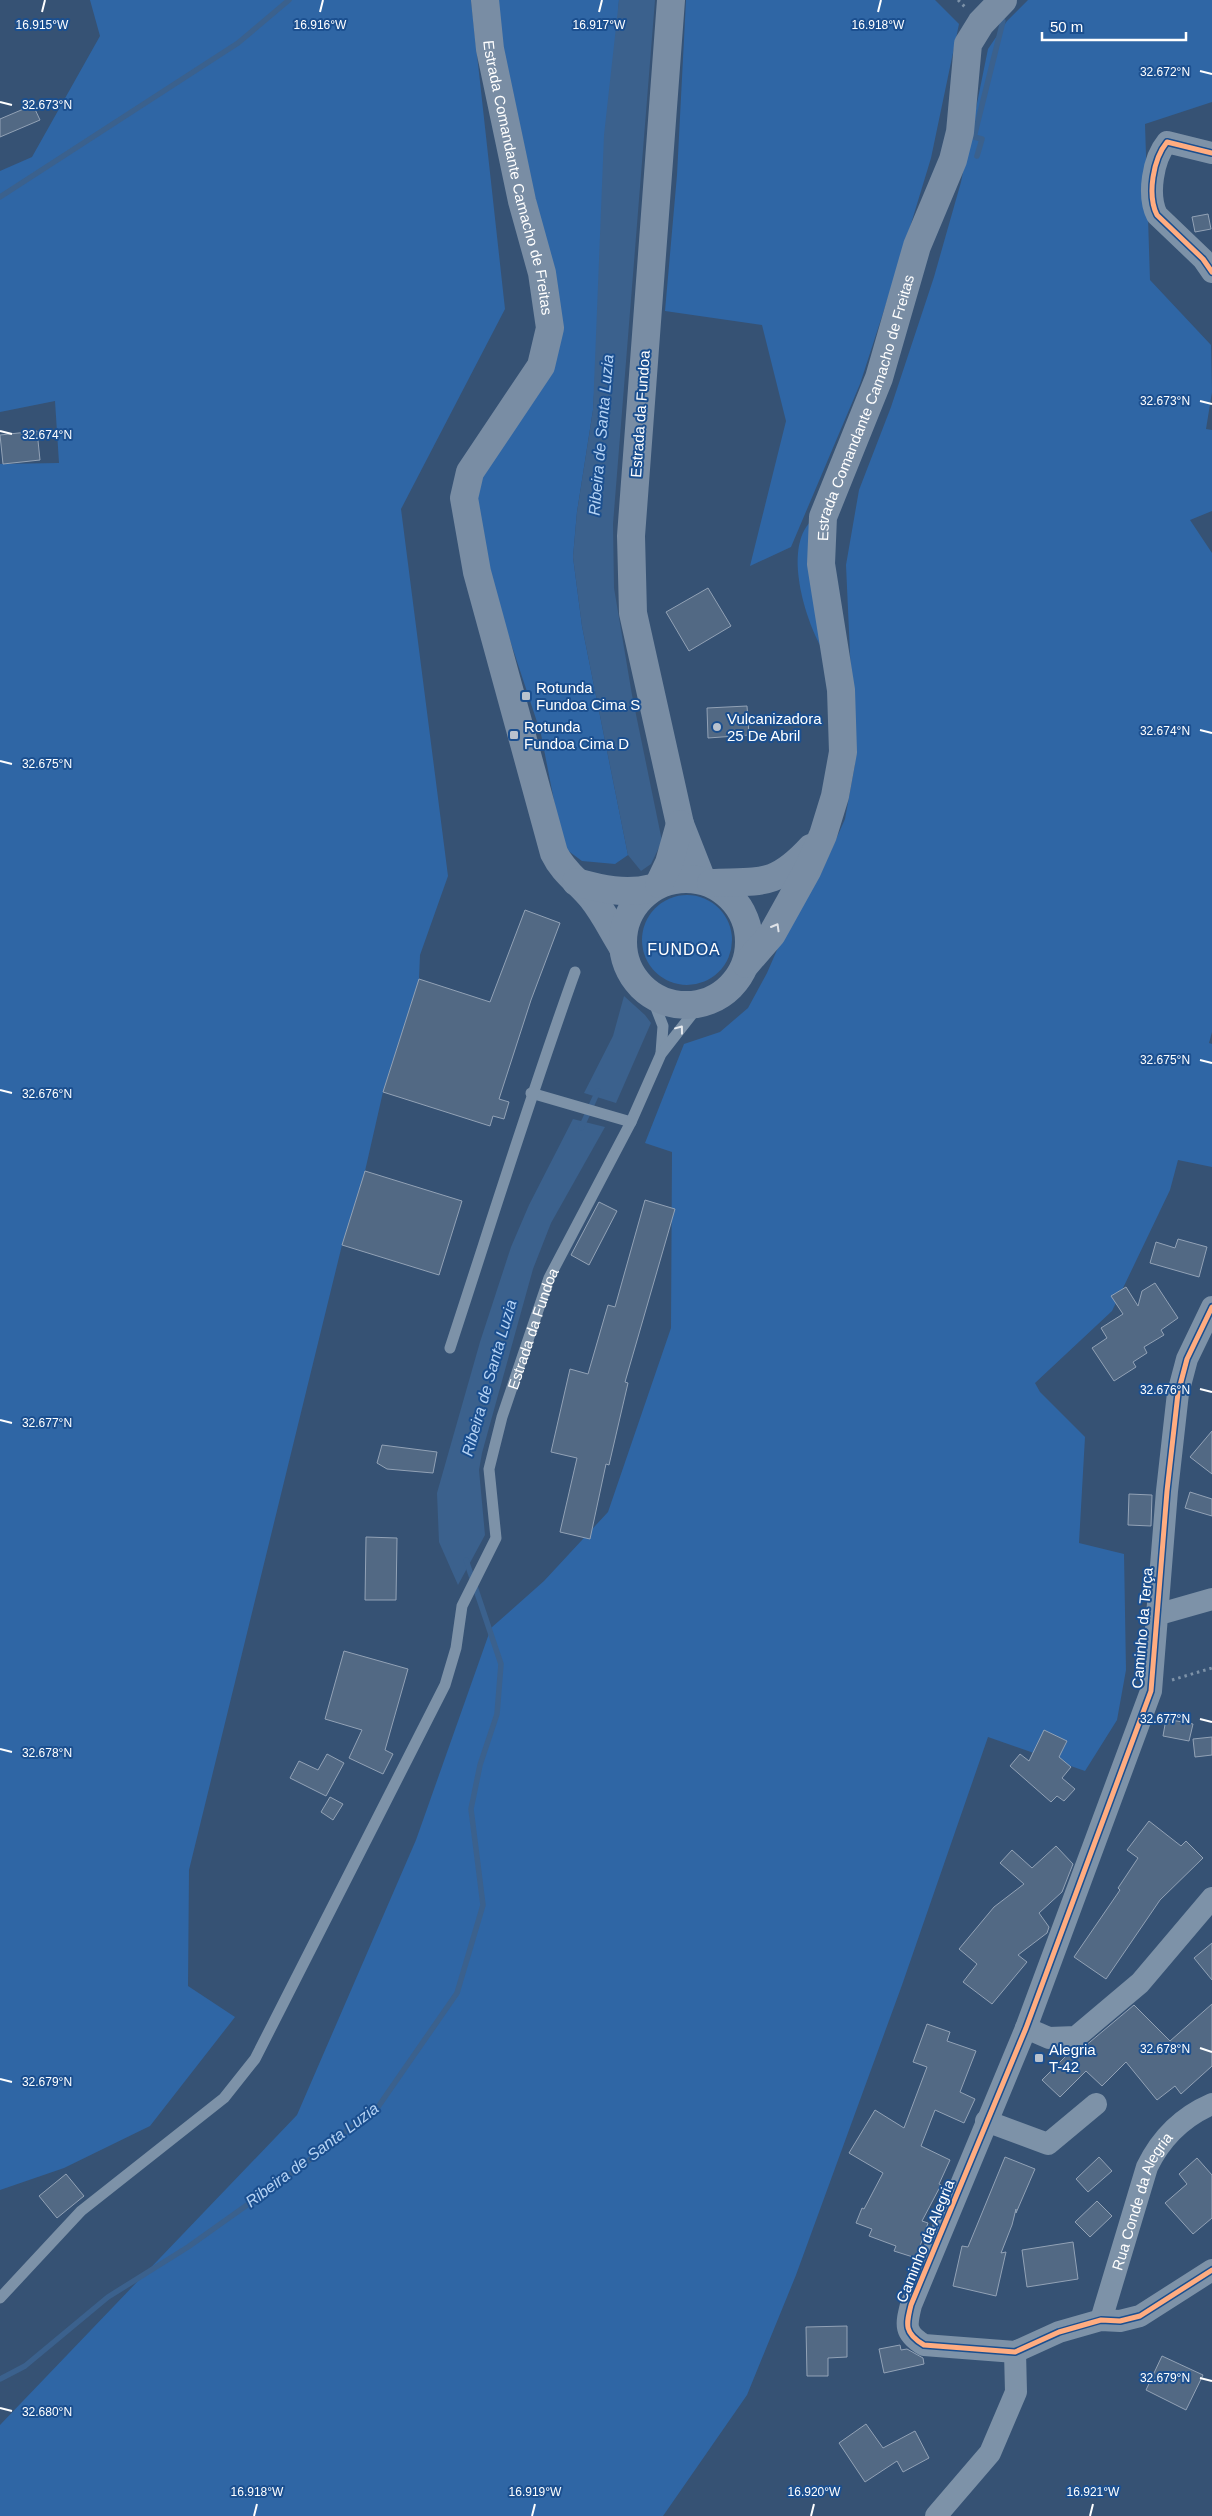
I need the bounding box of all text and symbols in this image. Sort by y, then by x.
scale bar [1042,10,1186,42]
text: 16.915°W [16,18,69,32]
text: 16.916°W [294,18,347,32]
text: 16.917°W [573,18,626,32]
text: 16.918°W [852,18,905,32]
text: 50 m [1050,18,1083,35]
street label: Estrada Comandante Camacho de Freitas [481,39,556,316]
text: 32.672°N [1140,65,1190,79]
text: 32.673°N [22,98,72,112]
street label: Estrada Comandante Camacho de Freitas [813,272,917,541]
street label: Estrada da Fundoa [627,349,653,478]
water label: Ribeira de Santa Luzia [585,354,617,516]
text: 32.673°N [1140,394,1190,408]
text: 32.674°N [22,428,72,442]
place label: Rotunda Fundoa Cima S [536,679,640,713]
marker: Rotunda Fundoa Cima S [520,690,532,702]
place label: Vulcanizadora 25 De Abril [727,710,822,744]
place label: Rotunda Fundoa Cima D [524,718,629,752]
marker: Vulcanizadora 25 De Abril [711,721,723,733]
text: 32.674°N [1140,724,1190,738]
marker: Rotunda Fundoa Cima D [508,729,520,741]
text: 32.675°N [22,757,72,771]
one-way arrow [770,923,780,932]
district label: FUNDOA [647,941,721,958]
one-way arrow [675,1026,683,1035]
text: 32.675°N [1140,1053,1190,1067]
text: 32.676°N [22,1087,72,1101]
street label: Estrada da Fundoa [503,1264,562,1392]
water label: Ribeira de Santa Luzia [459,1298,520,1458]
text: 32.676°N [1140,1383,1190,1397]
text: 32.677°N [22,1416,72,1430]
street label: Caminho da Terça [1128,1566,1156,1689]
text: 32.677°N [1140,1712,1190,1726]
text: 32.678°N [22,1746,72,1760]
place label: Alegria T-42 [1049,2041,1096,2075]
text: 32.678°N [1140,2042,1190,2056]
marker: Alegria T-42 [1033,2052,1045,2064]
text: 32.679°N [22,2075,72,2089]
water label: Ribeira de Santa Luzia [242,2099,382,2211]
street label: Rua Conde da Alegria [1108,2128,1176,2272]
street label: Caminho da Alegria [893,2177,958,2305]
text: 32.679°N [1140,2371,1190,2385]
text: 32.680°N [22,2405,72,2419]
text: 16.918°W [231,2485,284,2499]
text: 16.919°W [509,2485,562,2499]
text: 16.920°W [788,2485,841,2499]
text: 16.921°W [1067,2485,1120,2499]

